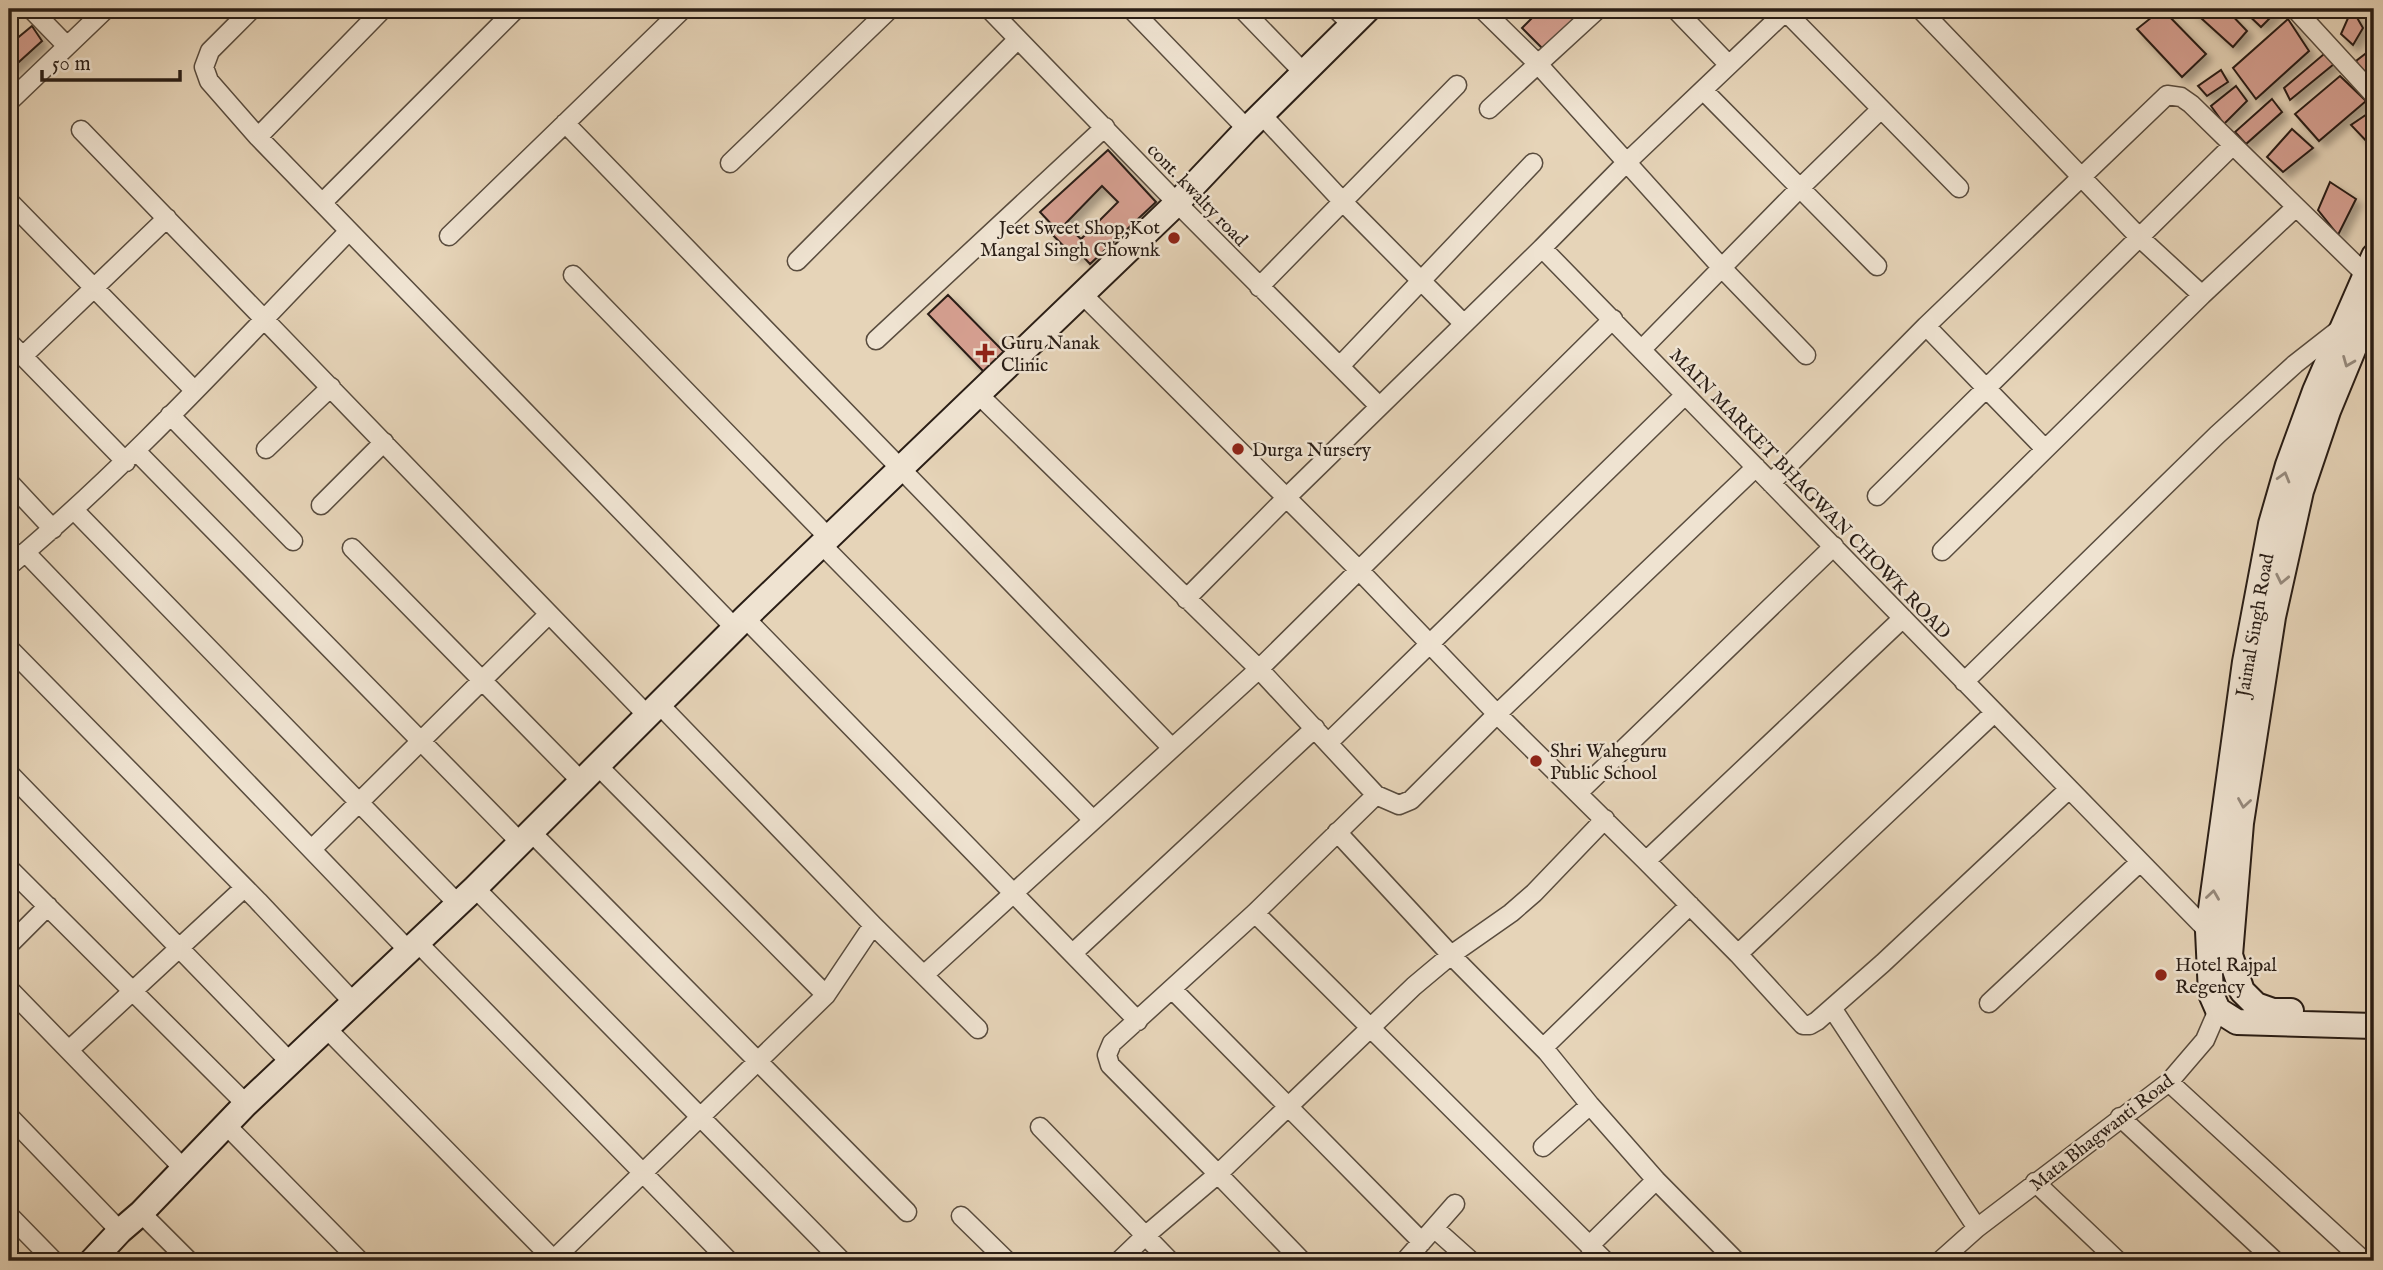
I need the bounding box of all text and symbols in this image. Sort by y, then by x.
scale bar [42,38,180,82]
text: 50 m [52,51,91,78]
street label: cont. kwalty road [1141,139,1253,253]
place label: Jeet Sweet Shop,Kot Mangal Singh Chownk [980,217,1161,263]
marker: Jeet Sweet Shop,Kot Mangal Singh Chownk [1166,230,1182,246]
place label: Guru Nanak Clinic [1001,332,1100,378]
marker: Guru Nanak Clinic [975,343,995,363]
street label: MAIN MARKET BHAGWAN CHOWK ROAD [1664,344,1955,645]
one-way arrow [2342,354,2356,367]
place label: Durga Nursery [1252,439,1372,463]
marker: Durga Nursery [1230,441,1246,457]
one-way arrow [2276,472,2291,484]
street label: Jaimal Singh Road [2231,551,2281,701]
one-way arrow [2275,573,2290,585]
place label: Shri Waheguru Public School [1550,740,1667,786]
marker: Shri Waheguru Public School [1528,753,1544,769]
one-way arrow [2237,797,2252,809]
one-way arrow [2206,889,2221,900]
place label: Hotel Rajpal Regency [2175,954,2277,1000]
marker: Hotel Rajpal Regency [2153,967,2169,983]
street label: Mata Bhagwanti Road [2026,1069,2180,1197]

